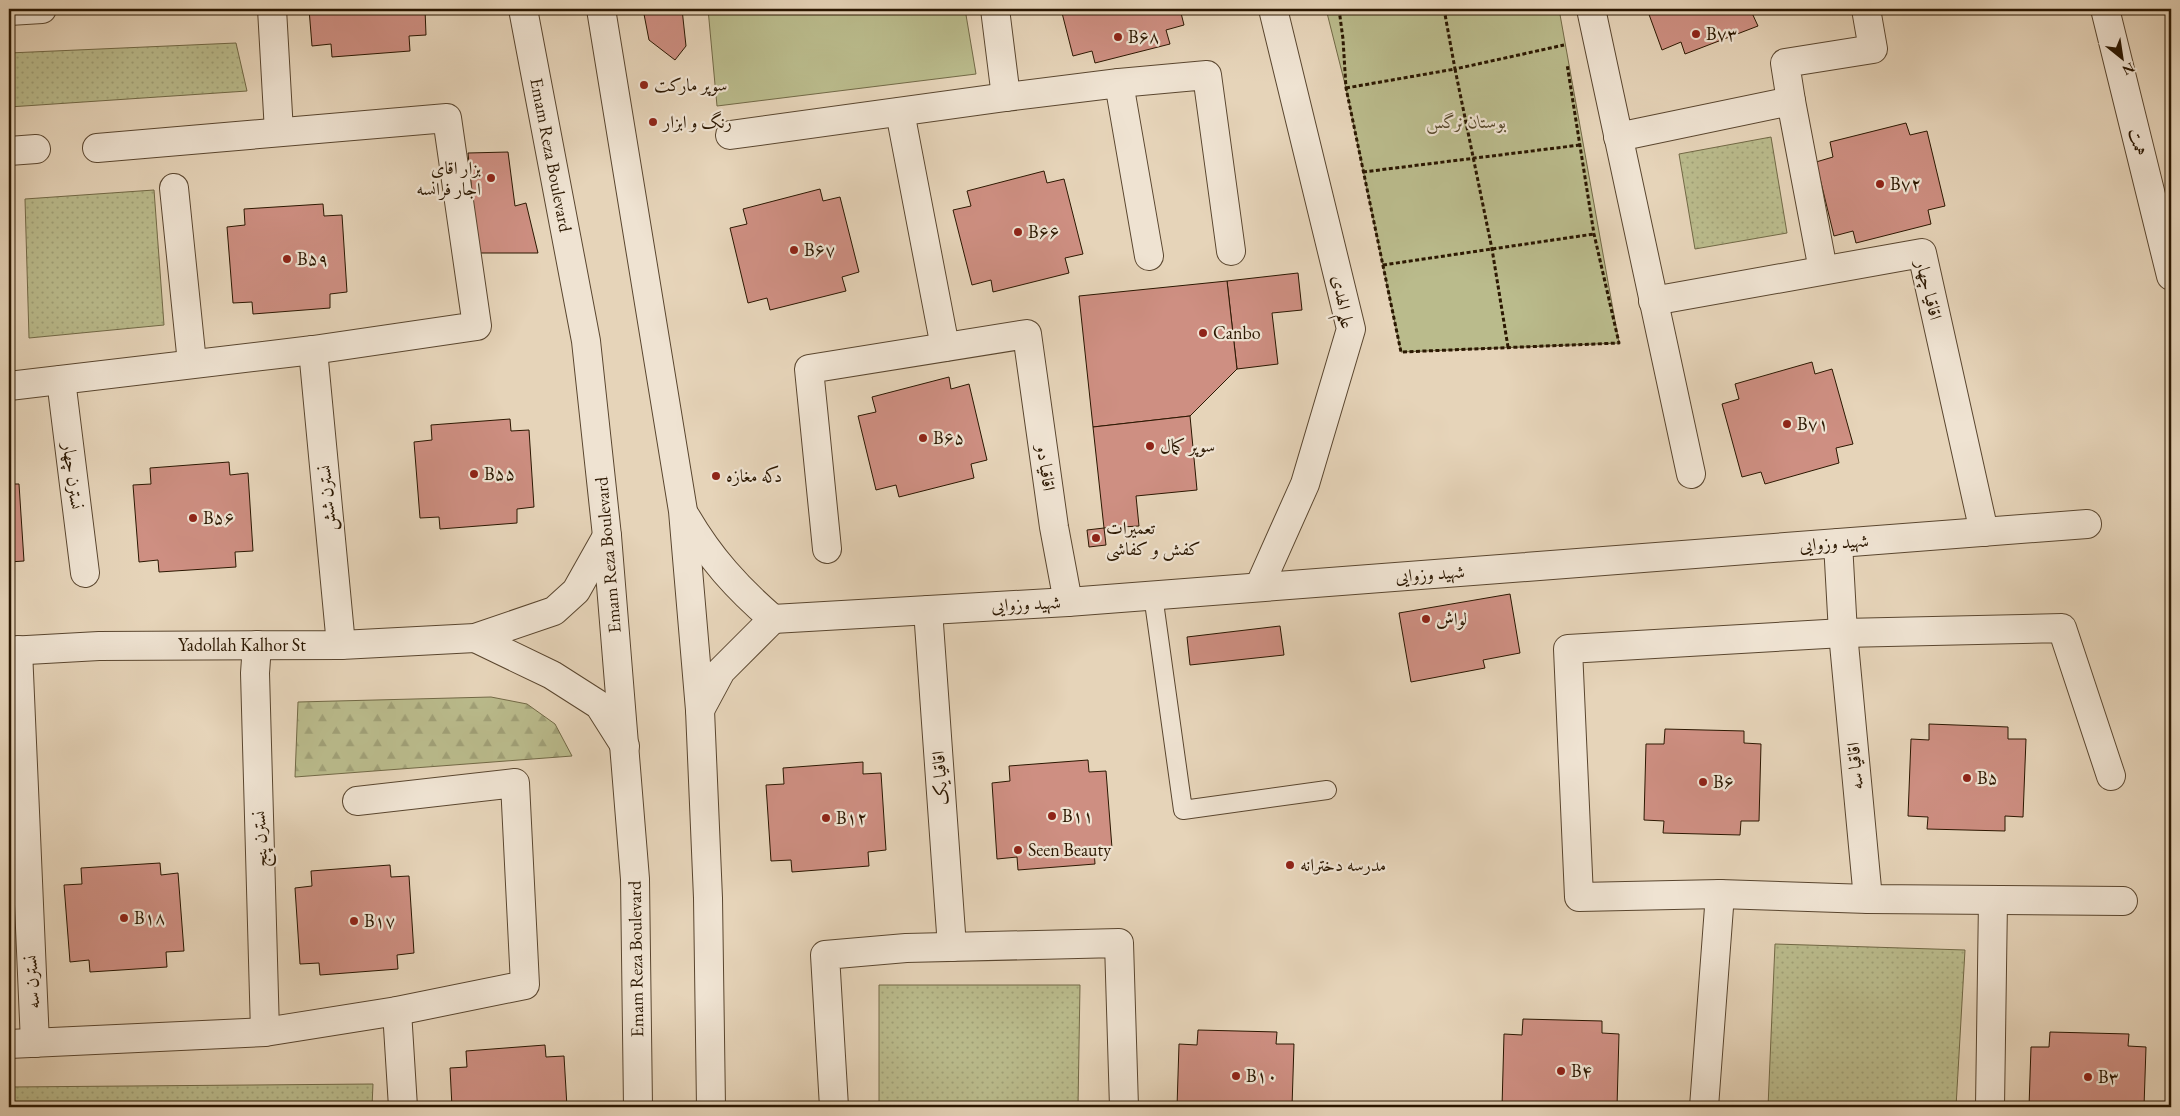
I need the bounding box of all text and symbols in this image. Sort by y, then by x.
place label: B۷۳ [1706,22,1738,45]
place label: B۶۸ [1128,25,1160,48]
marker: B۷۳ [1690,28,1702,40]
marker: B۶۸ [1112,31,1124,43]
north arrow [2098,32,2148,82]
text: N [2119,59,2138,80]
place label: سوپر مارکت [654,73,728,96]
street label: Emam Reza Boulevard [525,76,578,235]
marker: سوپر مارکت [638,79,650,91]
place label: رنگ و ابزار [661,110,732,133]
park label: بوستان نرگس [1426,110,1507,134]
marker: رنگ و ابزار [647,116,659,128]
street label: همت [2124,126,2153,158]
place label: بزار اقای اجار فرانسه [416,156,481,201]
marker: بزار اقای اجار فرانسه [485,172,497,184]
place label: B۷۲ [1890,172,1922,195]
marker: B۷۲ [1874,178,1886,190]
place label: B۶۶ [1028,220,1060,243]
marker: B۶۶ [1012,226,1024,238]
place label: B۶۷ [804,238,836,261]
marker: B۶۷ [788,244,800,256]
place label: B۵۹ [297,247,329,270]
marker: B۵۹ [281,253,293,265]
street label: اقاقیا چهار [1910,256,1948,323]
street label: علم الهدی [1321,273,1359,332]
place label: Canbo [1213,321,1261,344]
marker: Canbo [1197,327,1209,339]
place label: B۷۱ [1797,412,1829,435]
marker: B۷۱ [1781,418,1793,430]
place label: B۶۵ [933,426,965,449]
marker: B۶۵ [917,432,929,444]
place label: سوپر کمال [1160,434,1215,457]
street label: نسترن چهار [57,439,89,511]
marker: سوپر کمال [1144,440,1156,452]
street label: اقاقیا دو [1032,442,1061,492]
place label: B۵۵ [484,462,516,485]
street label: نسترن شش [312,464,342,532]
place label: دکه مغازه [726,464,782,487]
marker: B۵۵ [468,468,480,480]
marker: دکه مغازه [710,470,722,482]
street label: Emam Reza Boulevard [589,475,626,634]
place label: B۵۶ [203,506,235,529]
marker: B۵۶ [187,512,199,524]
place label: تعمیرات کفش و کفاشی [1106,516,1201,562]
street label: شهید وزوایی [1798,529,1870,557]
marker: تعمیرات کفش و کفاشی [1090,532,1102,544]
street label: شهید وزوایی [1394,560,1466,588]
street label: شهید وزوایی [991,590,1061,618]
place label: لواش [1436,607,1467,630]
marker: لواش [1420,613,1432,625]
street label: Yadollah Kalhor St [178,633,306,656]
street label: اقاقیا سه [1841,741,1868,791]
street label: اقاقیا یک [926,750,953,806]
place label: B۵ [1977,766,1998,789]
place label: B۶ [1713,770,1734,793]
marker: B۵ [1961,772,1973,784]
marker: B۶ [1697,776,1709,788]
place label: B۱۱ [1062,804,1094,827]
place label: B۱۲ [836,806,868,829]
street label: نسترن پنج [247,810,277,868]
marker: B۱۱ [1046,810,1058,822]
marker: B۱۲ [820,812,832,824]
place label: Seen Beauty [1028,838,1111,861]
marker: Seen Beauty [1012,844,1024,856]
place label: مدرسه دخترانه [1300,853,1386,876]
marker: مدرسه دخترانه [1284,859,1296,871]
street label: Emam Reza Boulevard [623,880,648,1037]
place label: B۱۸ [134,906,166,929]
place label: B۱۷ [364,909,396,932]
marker: B۱۸ [118,912,130,924]
marker: B۱۷ [348,915,360,927]
street label: نسترن سه [19,955,44,1009]
place label: B۴ [1571,1059,1592,1082]
place label: B۱۰ [1246,1064,1278,1087]
marker: B۴ [1555,1065,1567,1077]
place label: B۳ [2098,1065,2119,1088]
marker: B۱۰ [1230,1070,1242,1082]
marker: B۳ [2082,1071,2094,1083]

